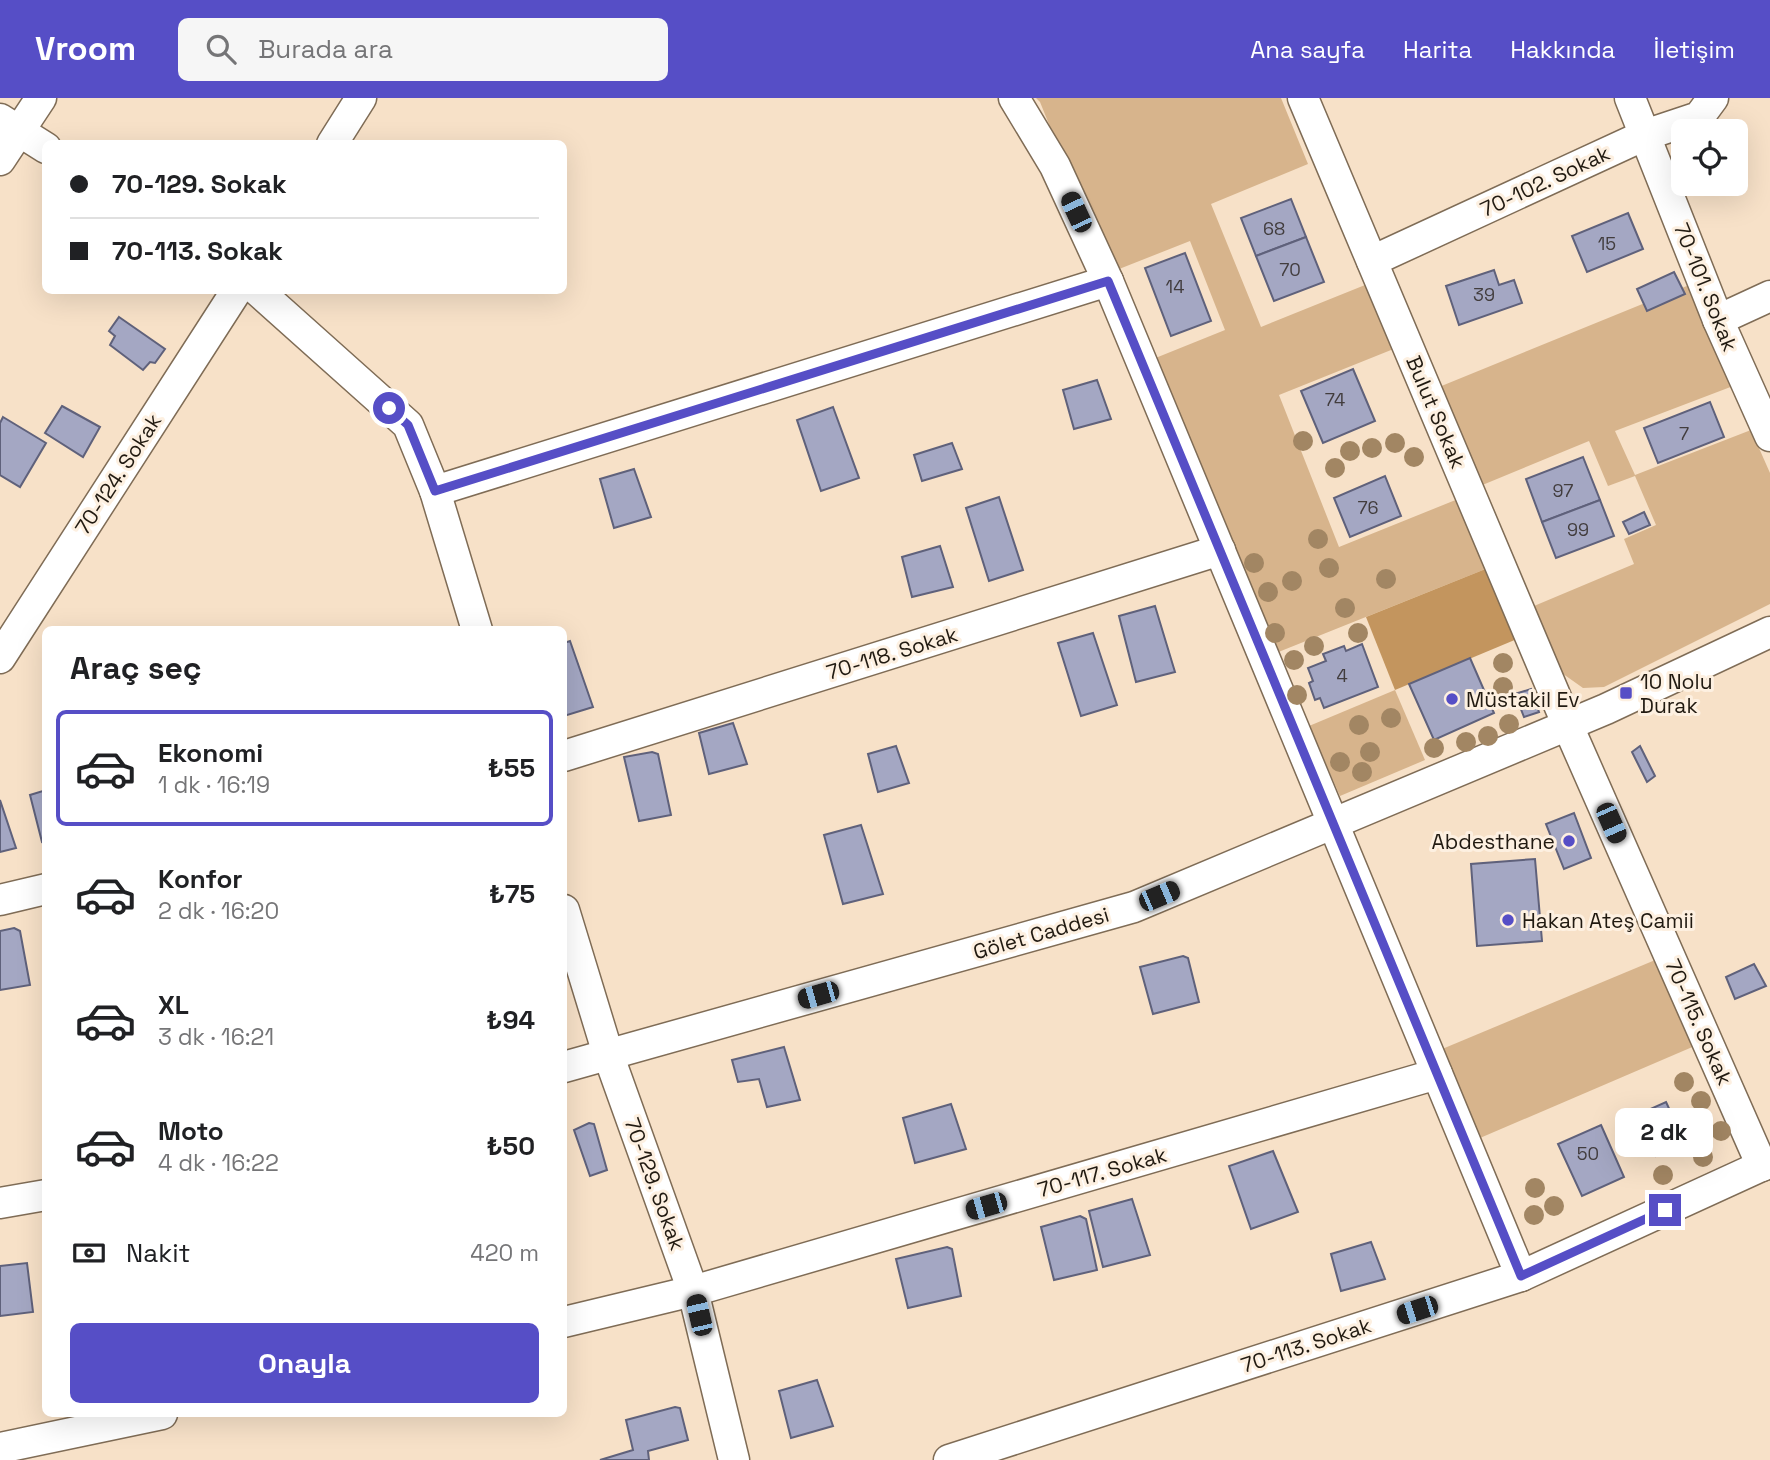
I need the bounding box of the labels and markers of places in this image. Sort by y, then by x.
place label: 10 Nolu Durak [1640,668,1713,719]
marker: 10 Nolu Durak [1618,685,1634,701]
place label: Müstakil Ev [1466,686,1580,713]
marker: Müstakil Ev [1444,691,1460,707]
place label: Abdesthane [1432,828,1555,855]
marker: Abdesthane [1561,833,1577,849]
place label: Hakan Ateş Camii [1522,907,1694,934]
marker: Hakan Ateş Camii [1500,912,1516,928]

